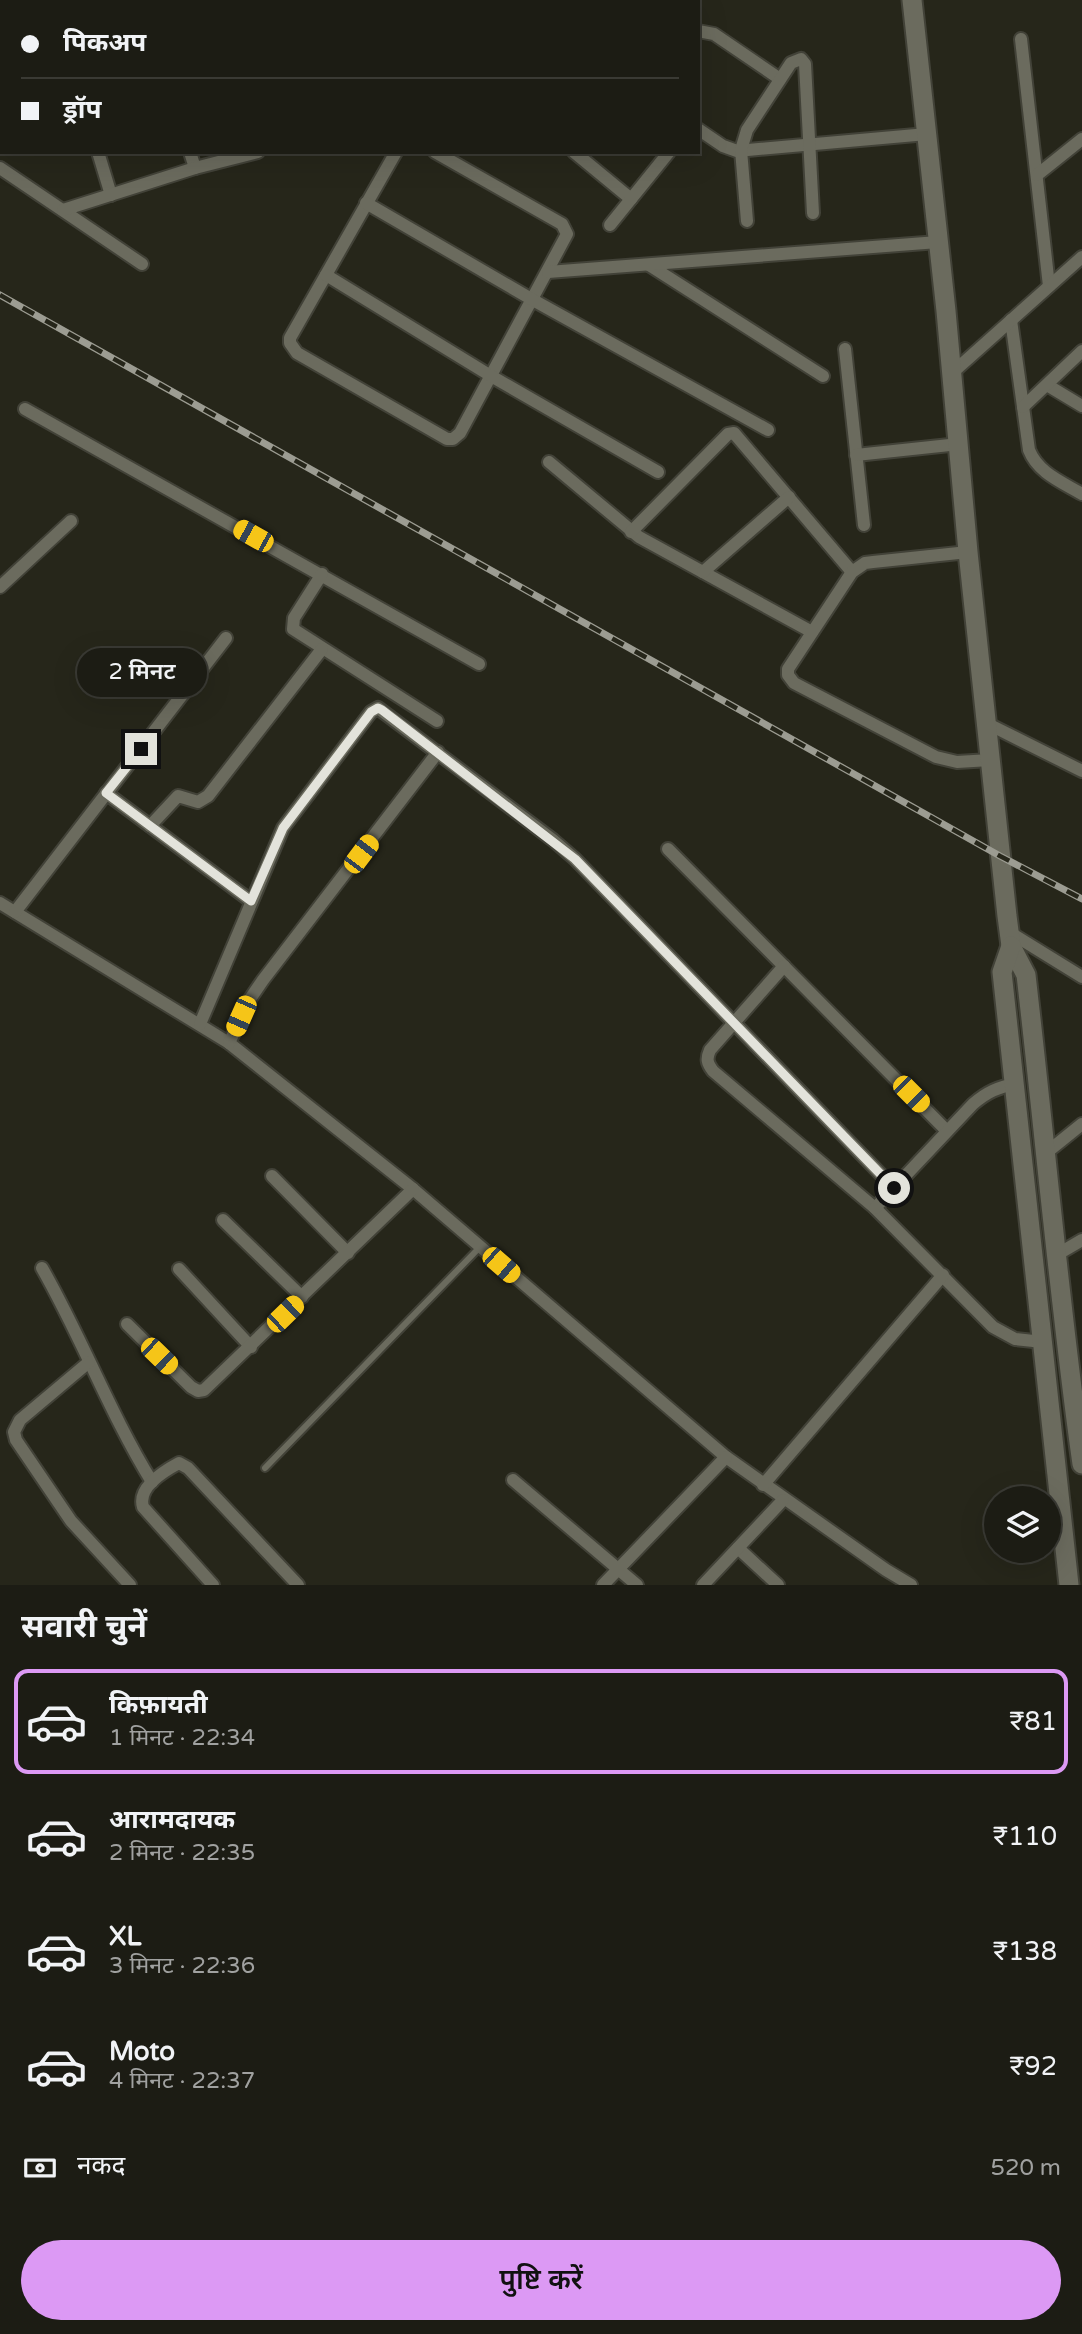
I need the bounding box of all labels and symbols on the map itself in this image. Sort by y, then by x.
car [230,517,277,555]
callout: 2 मिनट [76,648,206,696]
route end [125,733,157,765]
car [340,831,383,877]
car [223,993,260,1039]
car [889,1072,934,1116]
route start [878,1172,910,1204]
car [479,1243,524,1287]
car [263,1292,308,1336]
car [137,1334,182,1378]

